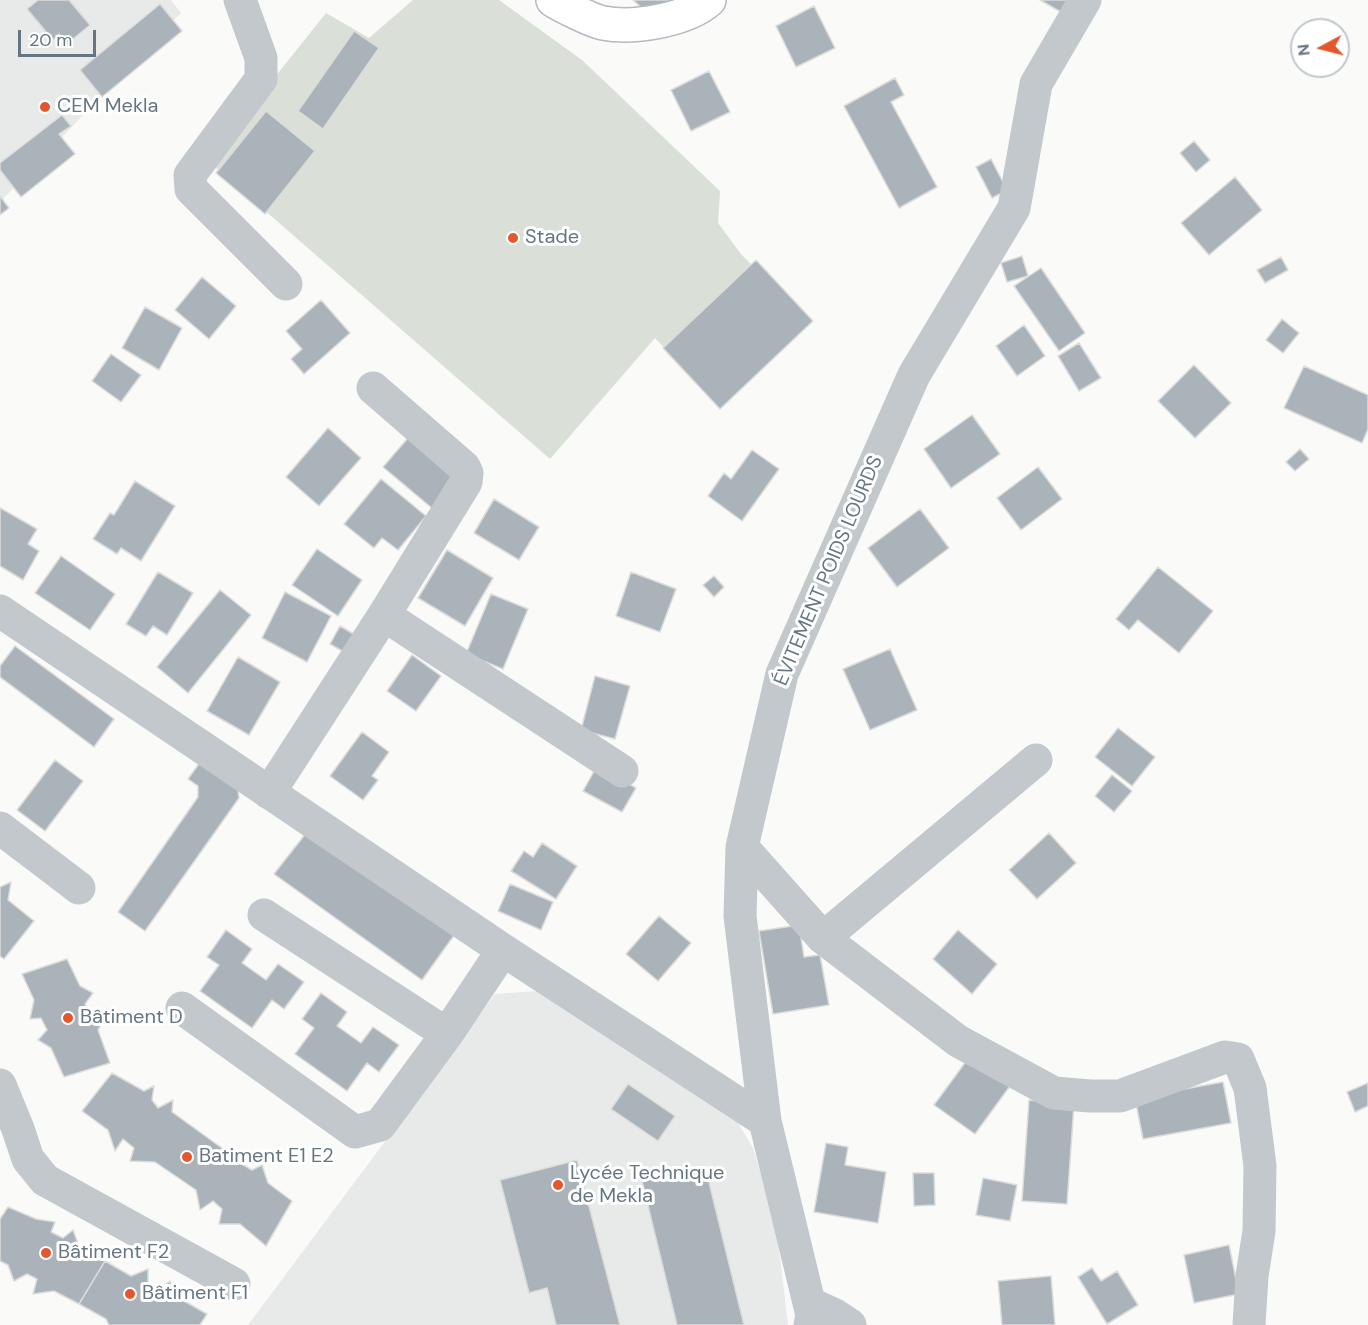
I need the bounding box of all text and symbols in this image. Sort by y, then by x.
scale bar [21,18,99,56]
north arrow [1290,18,1350,78]
text: 20 m [29,28,72,52]
text: N [1292,43,1315,57]
place label: CEM Mekla [57,95,158,119]
marker: CEM Mekla [38,100,52,114]
place label: Stade [525,226,579,250]
marker: Stade [506,231,520,245]
street label: ÉVITEMENT POIDS LOURDS [770,452,888,690]
place label: Bâtiment D [80,1006,183,1030]
marker: Bâtiment D [61,1011,75,1025]
place label: Batiment E1 E2 [199,1145,334,1169]
marker: Batiment E1 E2 [180,1150,194,1164]
place label: Lycée Technique de Mekla [570,1162,724,1209]
marker: Lycée Technique de Mekla [551,1178,565,1192]
place label: Bâtiment F2 [58,1241,169,1265]
marker: Bâtiment F2 [39,1246,53,1260]
place label: Bâtiment F1 [142,1282,248,1306]
marker: Bâtiment F1 [123,1287,137,1301]

